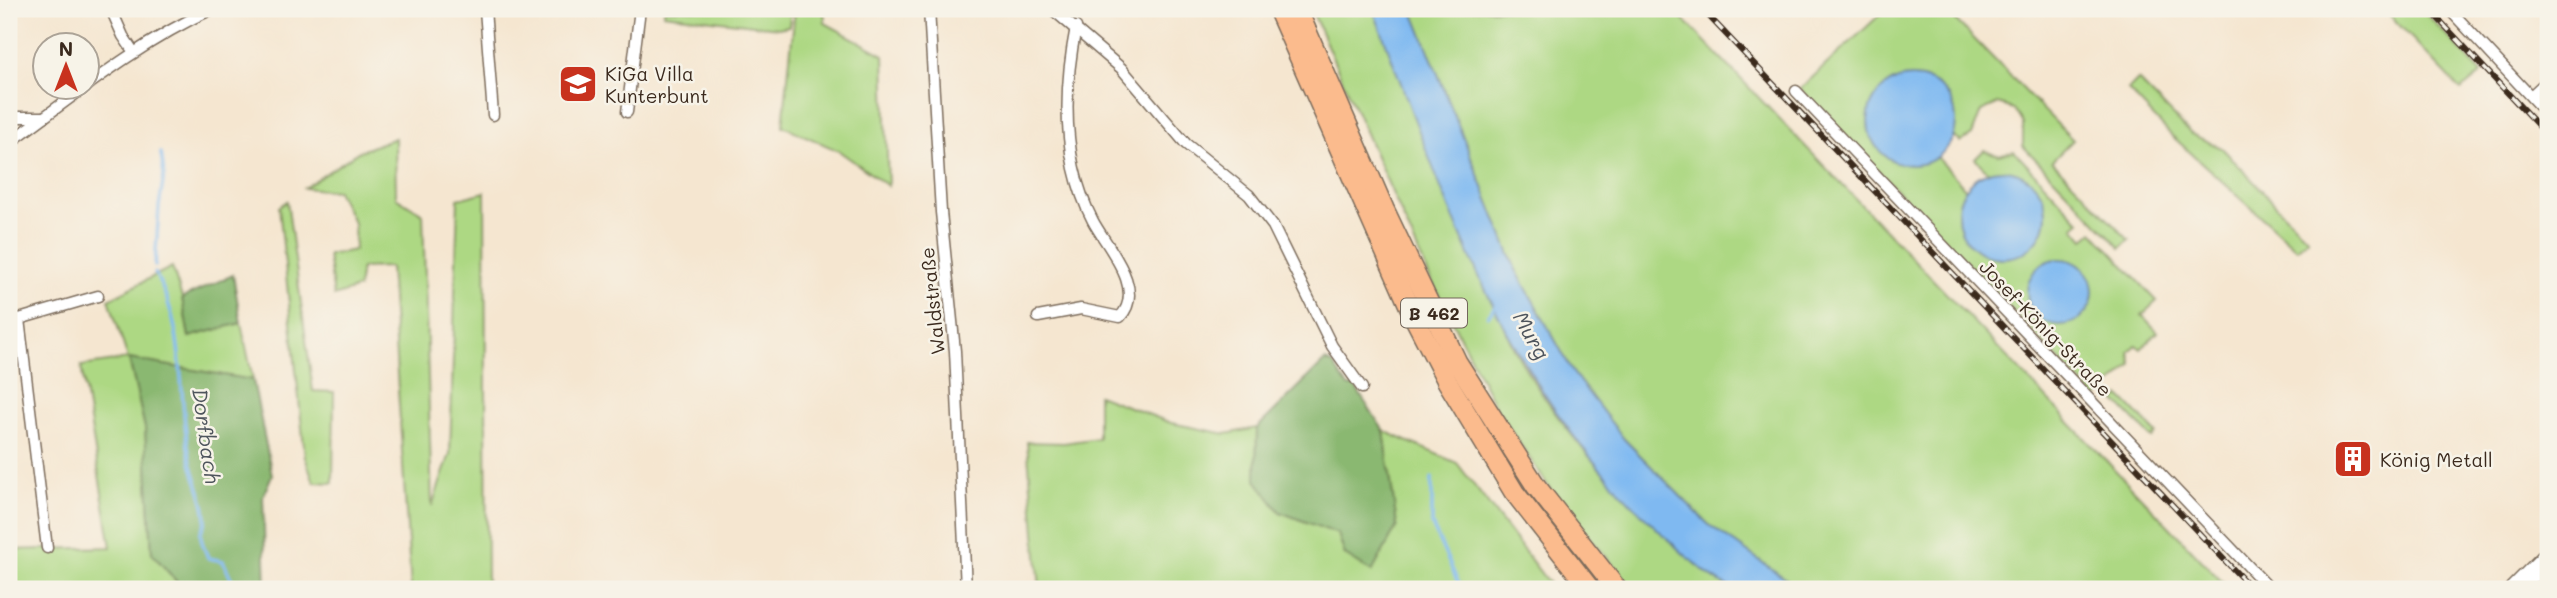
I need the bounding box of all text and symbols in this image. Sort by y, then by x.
north arrow [32,32,102,102]
text: N [59,36,73,61]
place label: KiGa Villa Kunterbunt [605,61,709,108]
school or university icon: KiGa Villa Kunterbunt [557,63,599,105]
street label: Waldstraße [914,246,950,356]
street label: Josef-König-Straße [1974,254,2118,402]
road number: B 462 [1401,298,1467,328]
water label: Murg [1508,306,1556,364]
water label: Dorfbach [187,386,227,486]
building icon: König Metall [2332,438,2374,480]
place label: König Metall [2380,447,2493,472]

